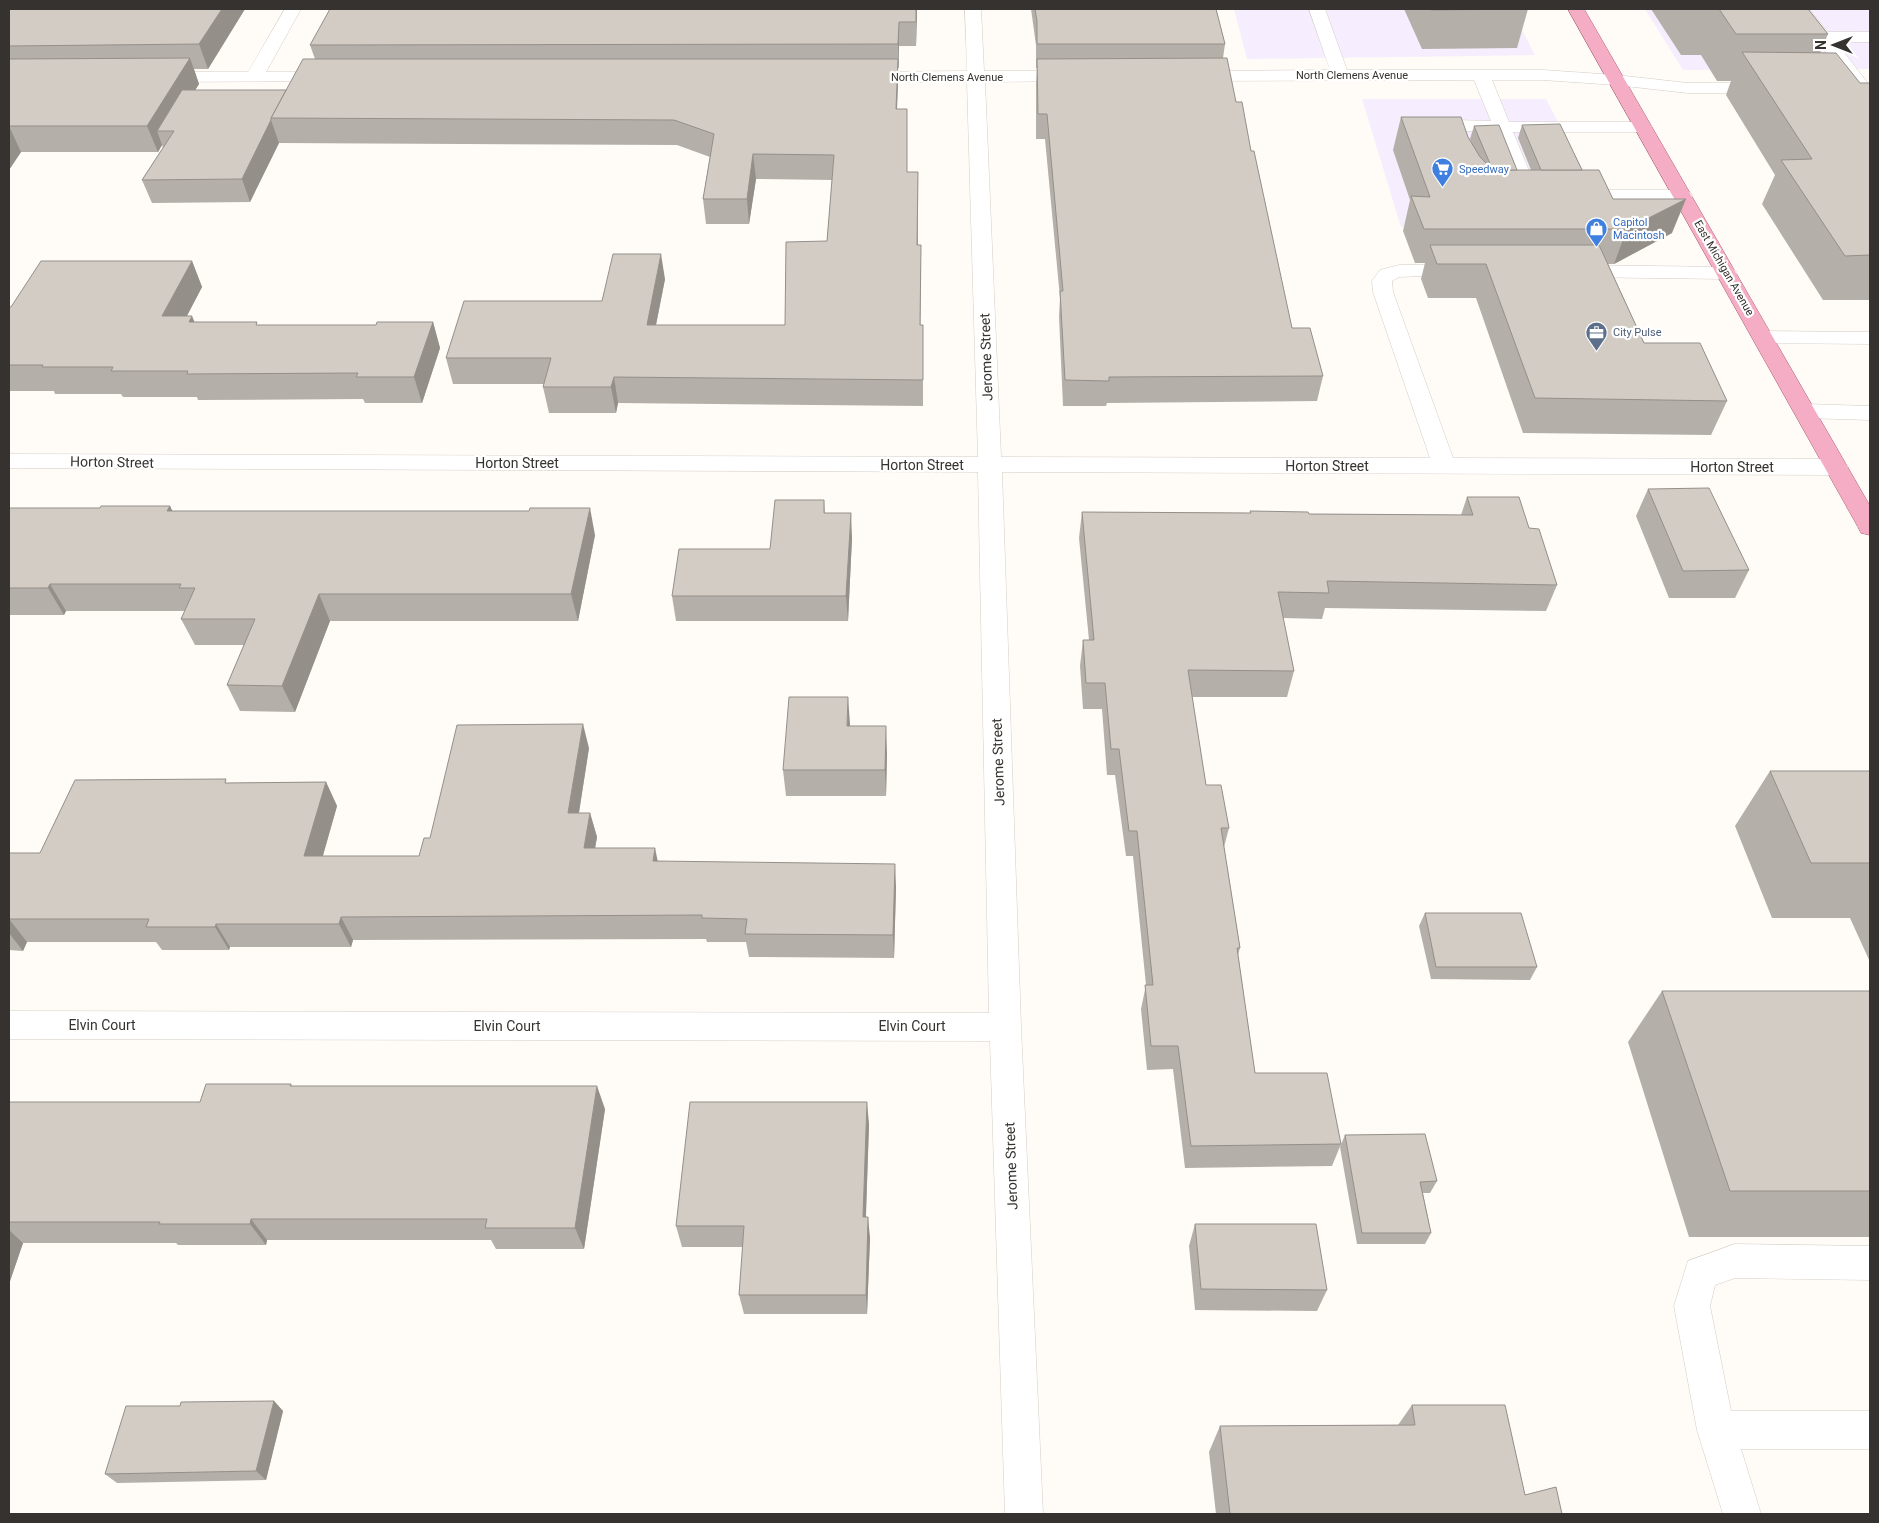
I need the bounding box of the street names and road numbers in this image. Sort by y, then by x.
street label: North Clemens Avenue [1296,69,1408,82]
street label: North Clemens Avenue [891,71,1003,84]
street label: East Michigan Avenue [1691,218,1757,318]
street label: Jerome Street [976,312,996,401]
street label: Horton Street [70,453,154,471]
street label: Horton Street [475,455,559,471]
street label: Horton Street [880,457,964,473]
street label: Horton Street [1285,458,1369,474]
street label: Horton Street [1690,459,1774,475]
street label: Jerome Street [988,717,1008,806]
street label: Elvin Court [68,1017,136,1033]
street label: Elvin Court [473,1018,541,1034]
street label: Elvin Court [878,1018,946,1034]
street label: Jerome Street [1001,1121,1021,1210]

